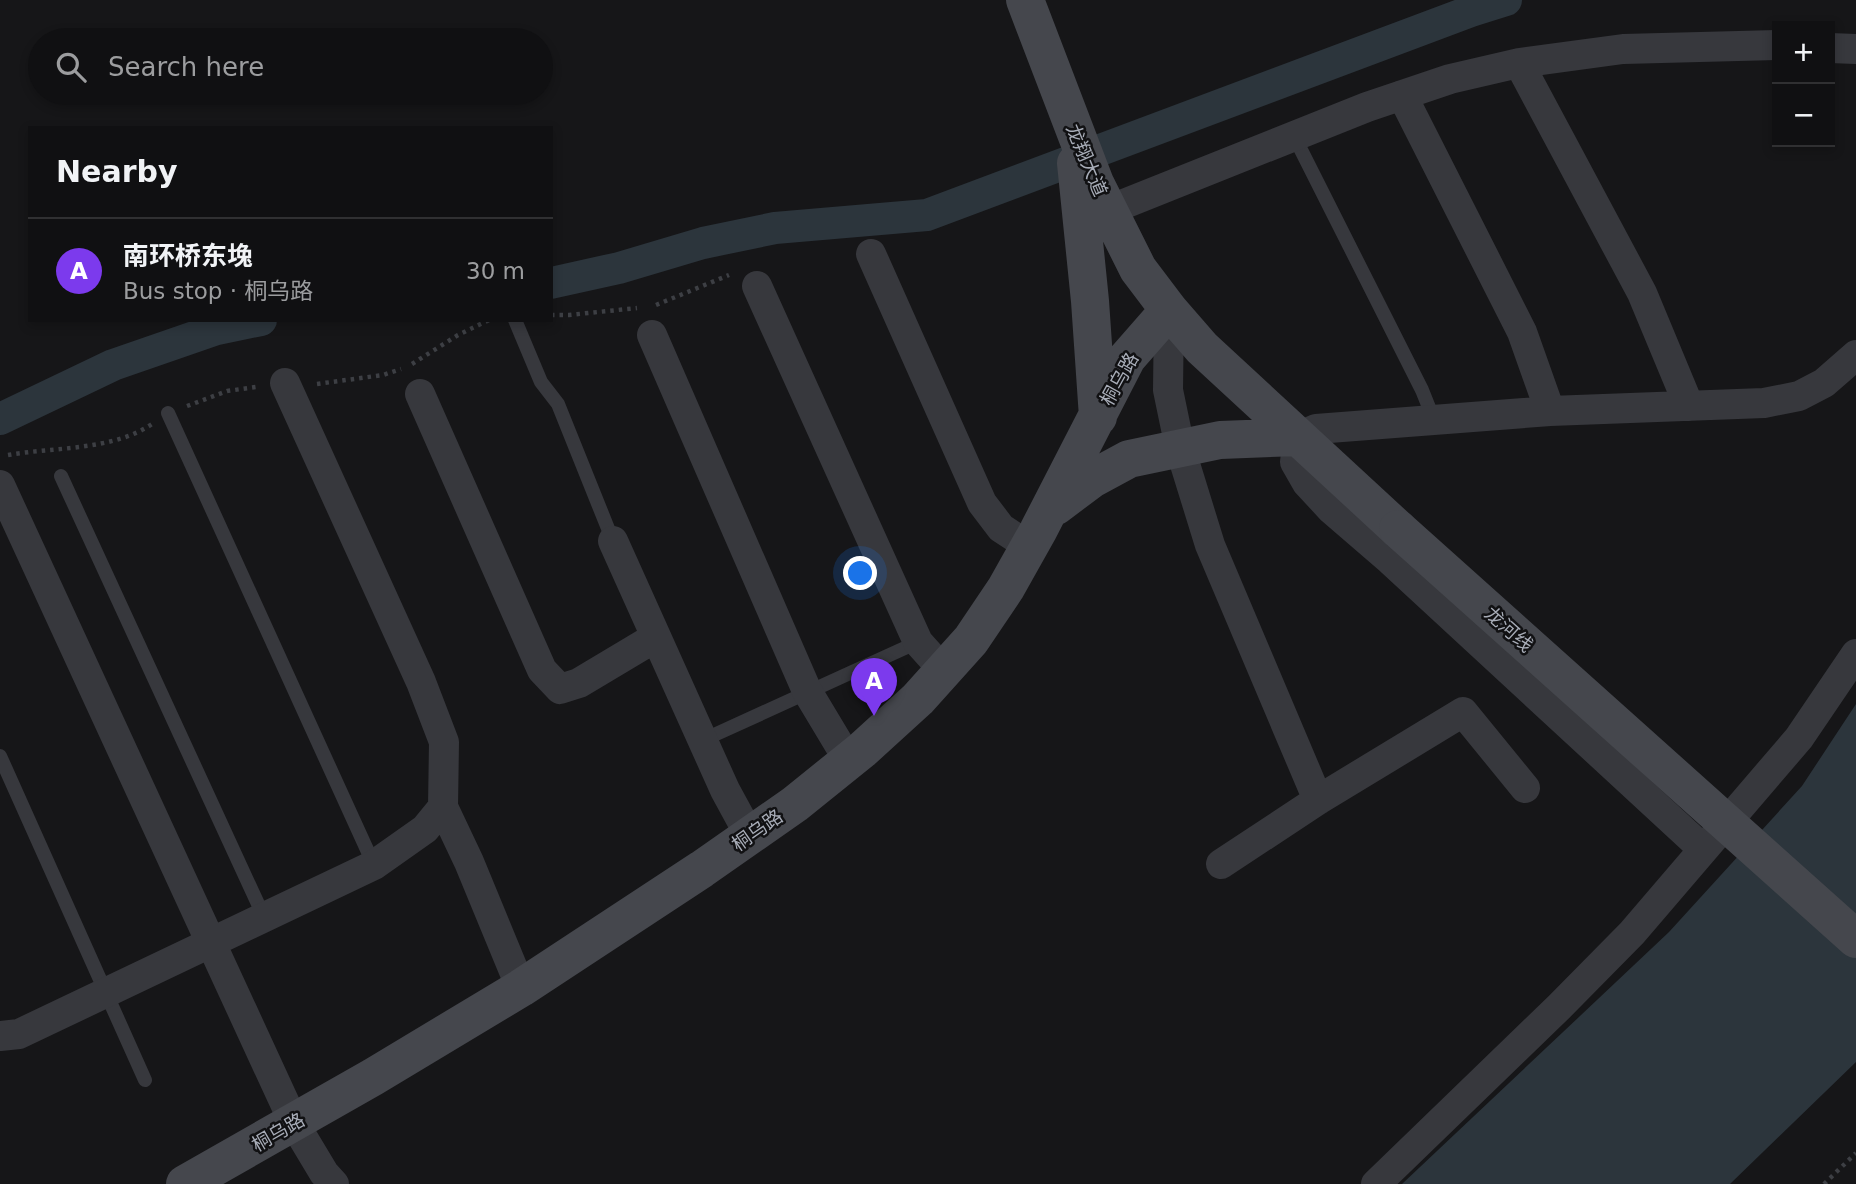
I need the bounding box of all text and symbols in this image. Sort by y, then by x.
map controls [1772,21,1835,147]
button: + [1772,21,1835,84]
search box [28,28,553,105]
icon: search [52,48,90,86]
text: Search here [108,52,264,82]
button: − [1772,84,1835,147]
street label: 龙翔大道 [1062,121,1112,199]
text: Nearby [56,154,178,189]
text: 南环桥东堍 [123,241,253,271]
text: A [70,258,88,284]
text: 30 m [466,258,525,284]
text: Bus stop · 桐乌路 [123,278,313,304]
street label: 桐乌路 [1096,349,1142,409]
your location [843,556,877,590]
street label: 龙河线 [1480,602,1538,656]
pin: A [851,658,897,716]
street label: 桐乌路 [727,805,787,855]
street label: 桐乌路 [248,1108,308,1156]

